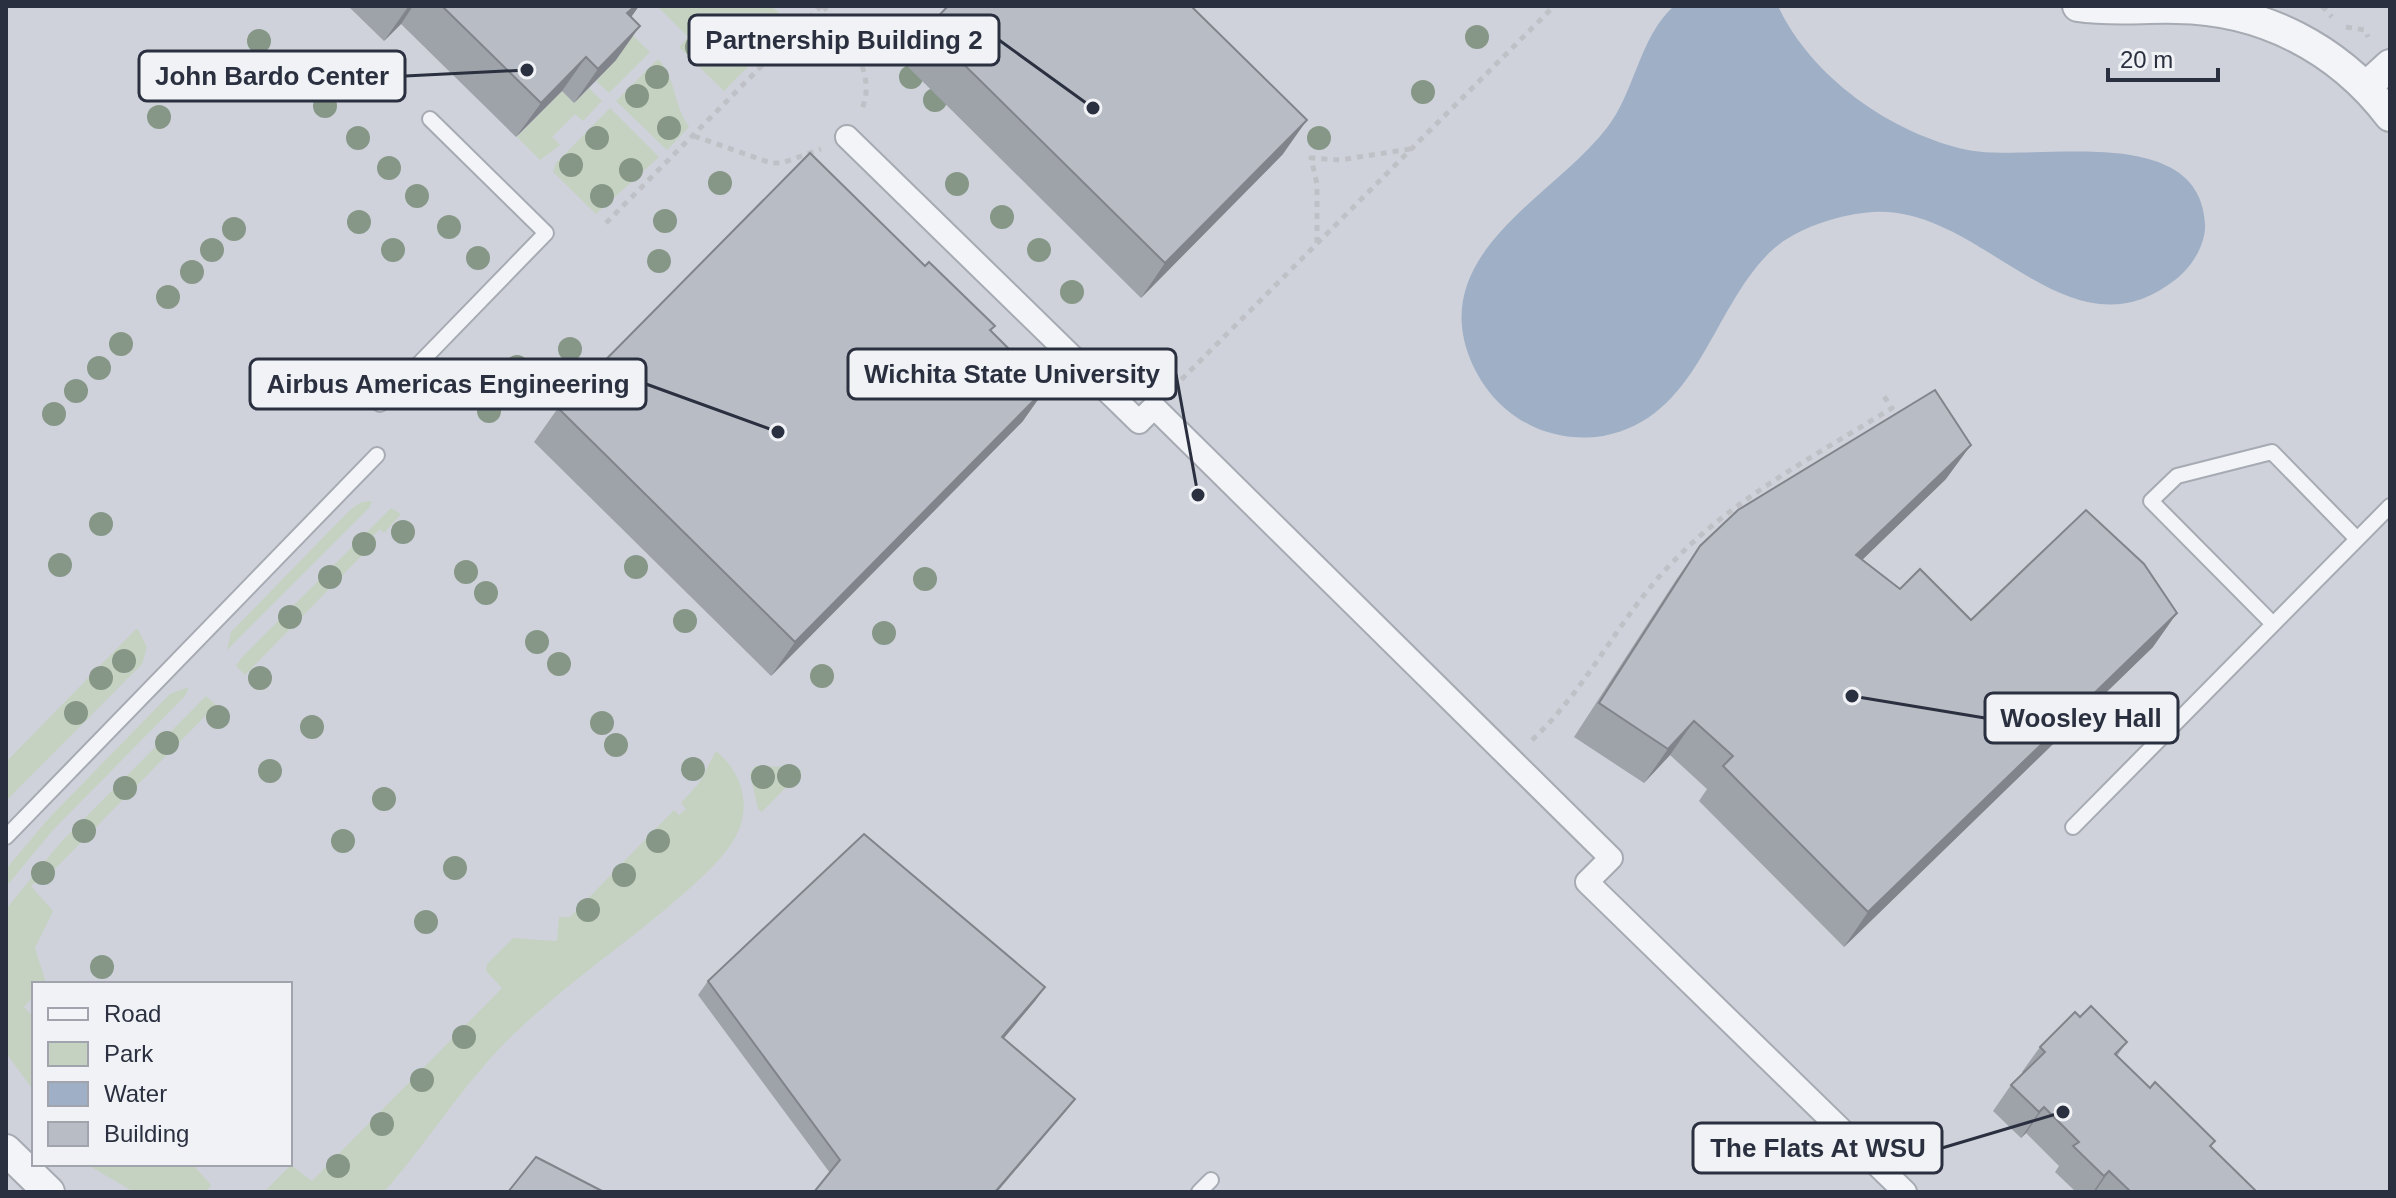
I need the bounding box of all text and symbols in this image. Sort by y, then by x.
callout: Partnership Building 2 [689,15,999,65]
text: Partnership Building 2 [705,25,983,55]
scale bar [2108,32,2218,82]
text: 20 m [2120,46,2173,73]
callout: John Bardo Center [139,51,405,101]
text: John Bardo Center [155,61,389,91]
callout: Wichita State University [848,349,1176,399]
callout: Airbus Americas Engineering [250,359,646,409]
text: Wichita State University [864,359,1161,389]
text: Airbus Americas Engineering [266,369,630,399]
callout: Woosley Hall [1985,693,2178,743]
text: Woosley Hall [2000,703,2162,733]
legend [32,982,292,1166]
text: Road [104,1000,161,1027]
text: Park [104,1040,154,1067]
text: Water [104,1080,167,1107]
text: Building [104,1120,189,1147]
callout: The Flats At WSU [1693,1123,1942,1173]
text: The Flats At WSU [1710,1133,1926,1163]

